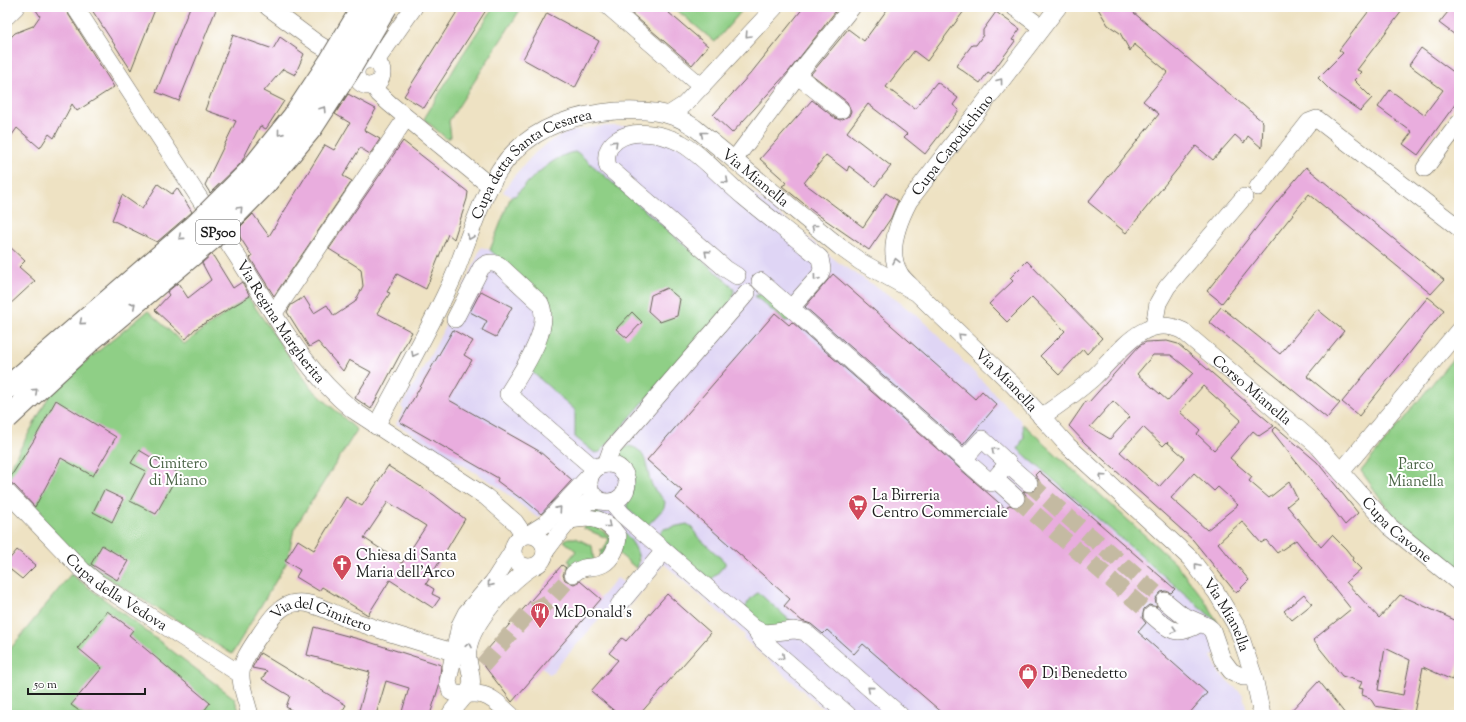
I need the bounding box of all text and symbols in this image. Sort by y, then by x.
one-way arrow [746,31,753,38]
one-way arrow [995,78,1002,85]
street label: Cupa Capodichino [907,90,999,201]
street label: Cupa detta Santa Cesarea [467,105,594,223]
one-way arrow [318,107,325,114]
one-way arrow [278,128,285,135]
one-way arrow [700,132,708,139]
one-way arrow [610,140,618,148]
street label: Via Mianella [716,145,793,213]
one-way arrow [721,177,729,184]
one-way arrow [235,206,243,214]
road number: SP500 [196,220,240,244]
one-way arrow [811,224,818,231]
one-way arrow [467,232,475,240]
one-way arrow [178,233,186,240]
one-way arrow [704,250,711,257]
street label: Via Regina Margherita [230,257,329,389]
one-way arrow [893,258,901,264]
one-way arrow [814,274,821,281]
one-way arrow [128,303,136,310]
one-way arrow [80,317,87,324]
one-way arrow [958,333,966,340]
street label: Via Mianella [969,345,1042,417]
one-way arrow [412,350,419,357]
street label: Corso Mianella [1207,351,1296,431]
one-way arrow [30,388,38,396]
one-way arrow [991,447,999,455]
park label: Cimitero di Miano [149,454,207,492]
park label: Parco Mianella [1388,455,1444,493]
one-way arrow [1100,475,1107,482]
place label: La Birreria Centro Commerciale [872,486,1008,524]
supermarket icon: La Birreria Centro Commerciale [847,493,869,521]
street label: Cupa Cavone [1356,493,1436,569]
one-way arrow [554,506,561,514]
one-way arrow [603,521,610,528]
place label: Chiesa di Santa Maria dell'Arco [356,546,457,584]
street label: Cupa della Vedova [60,549,171,637]
church icon: Chiesa di Santa Maria dell'Arco [331,553,353,581]
one-way arrow [1194,564,1201,571]
street label: Via Mianella [1197,574,1254,655]
one-way arrow [488,580,495,587]
street label: Via del Cimitero [267,594,374,638]
restaurant icon: McDonald's [529,601,551,629]
place label: McDonald's [554,603,632,624]
one-way arrow [1171,625,1178,634]
one-way arrow [465,641,473,648]
one-way arrow [777,652,784,659]
shop icon: Di Benedetto [1017,662,1039,690]
place label: Di Benedetto [1042,664,1127,685]
scale bar [28,670,145,696]
text: 50 m [33,676,57,694]
one-way arrow [867,687,875,694]

